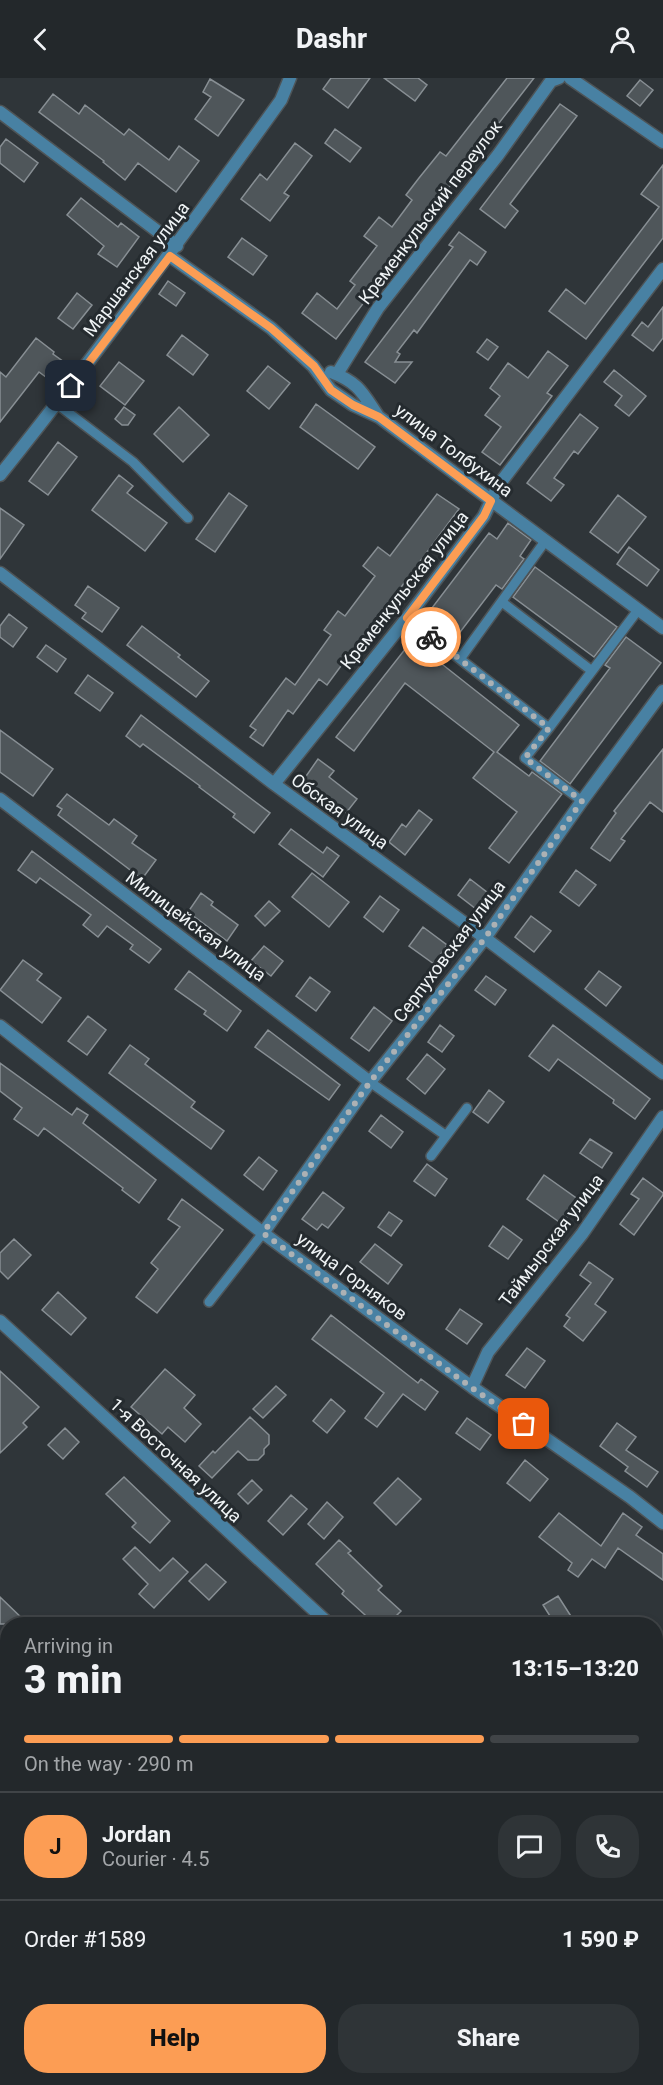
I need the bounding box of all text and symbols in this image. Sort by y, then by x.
icon: back [24,23,57,56]
text: Dashr [296,23,367,55]
icon: person [606,23,639,56]
street label: Кременкульский переулок [354,116,506,308]
street label: Маршанская улица [79,198,193,340]
pin [45,360,96,411]
icon: home [54,369,87,402]
street label: улица Толбухина [391,399,517,501]
street label: Кременкульская улица [336,507,472,673]
courier [401,607,461,667]
icon: bike [415,621,448,654]
street label: Обская улица [287,769,393,853]
street label: Милицейская улица [122,866,270,986]
street label: Серпуховская улица [389,876,509,1026]
street label: Таймырская улица [494,1170,608,1310]
street label: улица Горняков [293,1228,411,1324]
street label: 1-я Восточная улица [106,1393,246,1527]
pin [498,1398,549,1449]
icon: bag [507,1407,540,1440]
text: Arriving in [24,1634,113,1658]
text: 13:15–13:20 [511,1656,639,1681]
text: 3 min [24,1657,122,1703]
text: On the way · 290 m [24,1752,193,1776]
button: chat [498,1815,561,1878]
button: phone [576,1815,639,1878]
text: Jordan [102,1822,171,1847]
text: J [49,1834,62,1859]
text: Courier · 4.5 [102,1847,209,1871]
text: Order #1589 [24,1927,146,1952]
text: 1 590 ₽ [562,1927,639,1952]
button: Help [24,2004,326,2073]
button: Share [338,2004,639,2073]

